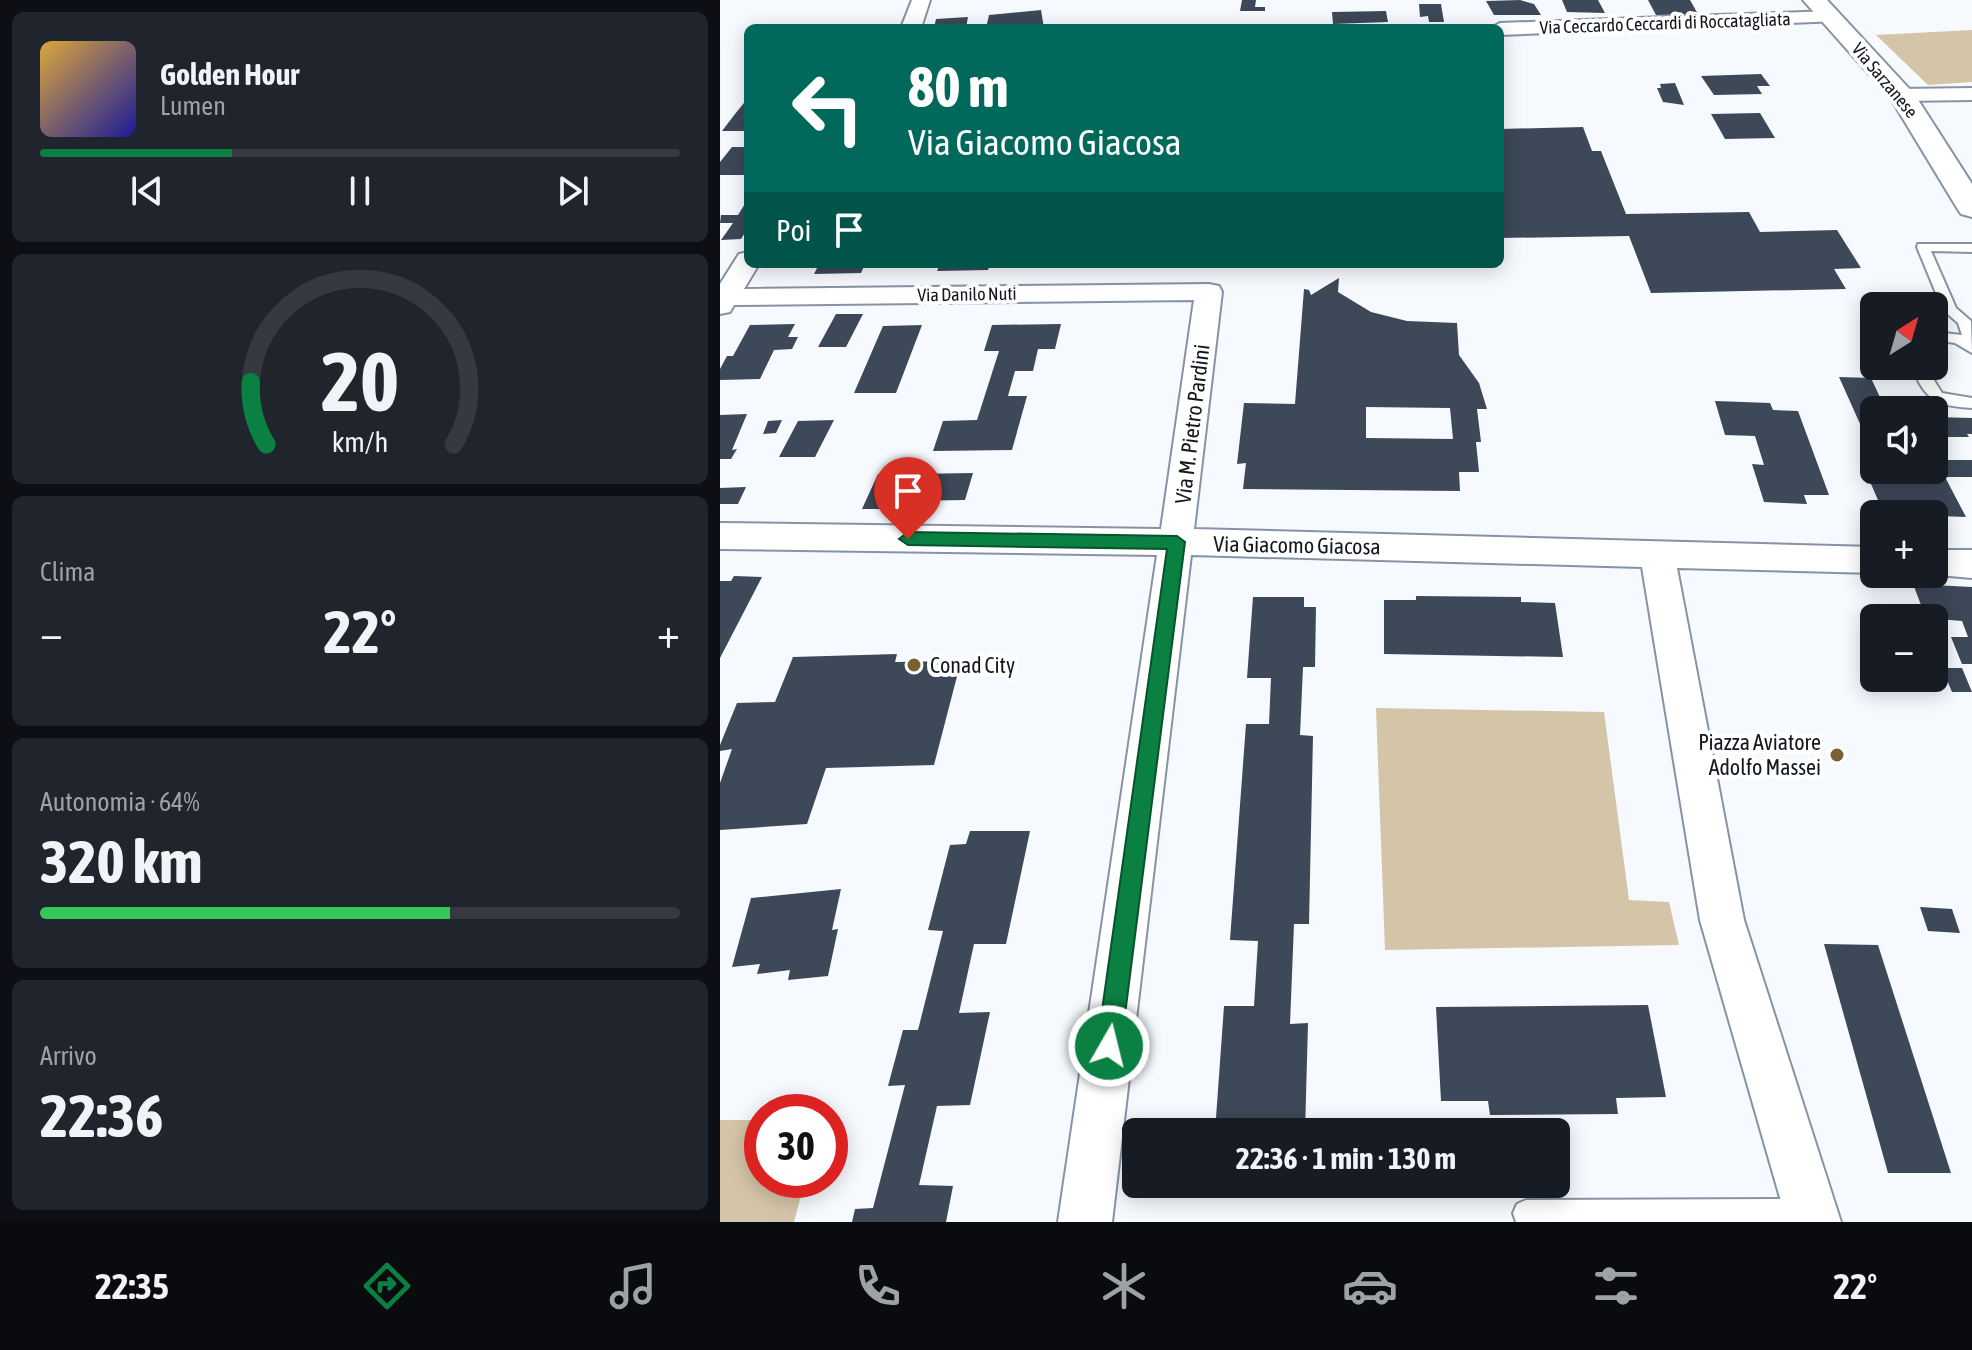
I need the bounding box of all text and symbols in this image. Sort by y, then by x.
street label: Via Ceccardo Ceccardi di Roccatagliata [1539,8,1791,38]
street label: Via Sarzanese [1848,38,1922,122]
text: 80 m [908,55,1009,119]
icon: left [776,56,880,160]
text: Golden Hour [160,57,299,91]
text: Lumen [160,91,226,121]
text: Via Giacomo Giacosa [908,121,1182,163]
icon: previous [125,169,169,213]
icon: pause [338,169,382,213]
icon: next [551,169,595,213]
icon: arrive [827,208,871,252]
text: Poi [776,213,811,247]
street label: Via Danilo Nuti [917,283,1017,305]
north arrow [1860,292,1948,380]
map controls [1860,292,1948,692]
text: 20 [321,333,399,429]
street label: Via M. Pietro Pardini [1169,343,1215,505]
button: sound [1860,396,1948,484]
text: km/h [332,425,388,458]
pin [874,457,942,539]
icon: arrive [886,469,930,513]
button: + [1860,500,1948,588]
street label: Via Giacomo Giacosa [1213,531,1381,559]
text: Clima [40,557,95,587]
text: 22° [324,597,396,666]
button: − [1860,604,1948,692]
text: − [40,607,63,657]
text: + [657,607,680,657]
place label: Conad City [930,652,1015,678]
marker: Conad City [905,656,923,674]
place label: Piazza Aviatore Adolfo Massei [1698,729,1821,780]
marker: Piazza Aviatore Adolfo Massei [1828,746,1846,764]
text: Autonomia · 64% [40,787,200,817]
text: 320 km [40,827,202,896]
position arrow [1067,1004,1151,1088]
text: Arrivo [40,1041,97,1071]
text: 22:36 [40,1081,163,1150]
speed limit sign: 30 [744,1094,848,1198]
text: 22:36 · 1 min · 130 m [1236,1141,1456,1175]
icon: directions [359,1258,415,1314]
icon: music [605,1258,661,1314]
icon: phone [850,1258,906,1314]
icon: climate [1096,1258,1152,1314]
icon: car [1342,1258,1398,1314]
icon: filters [1588,1258,1644,1314]
text: 22:35 [95,1265,169,1307]
text: 22° [1833,1265,1877,1307]

